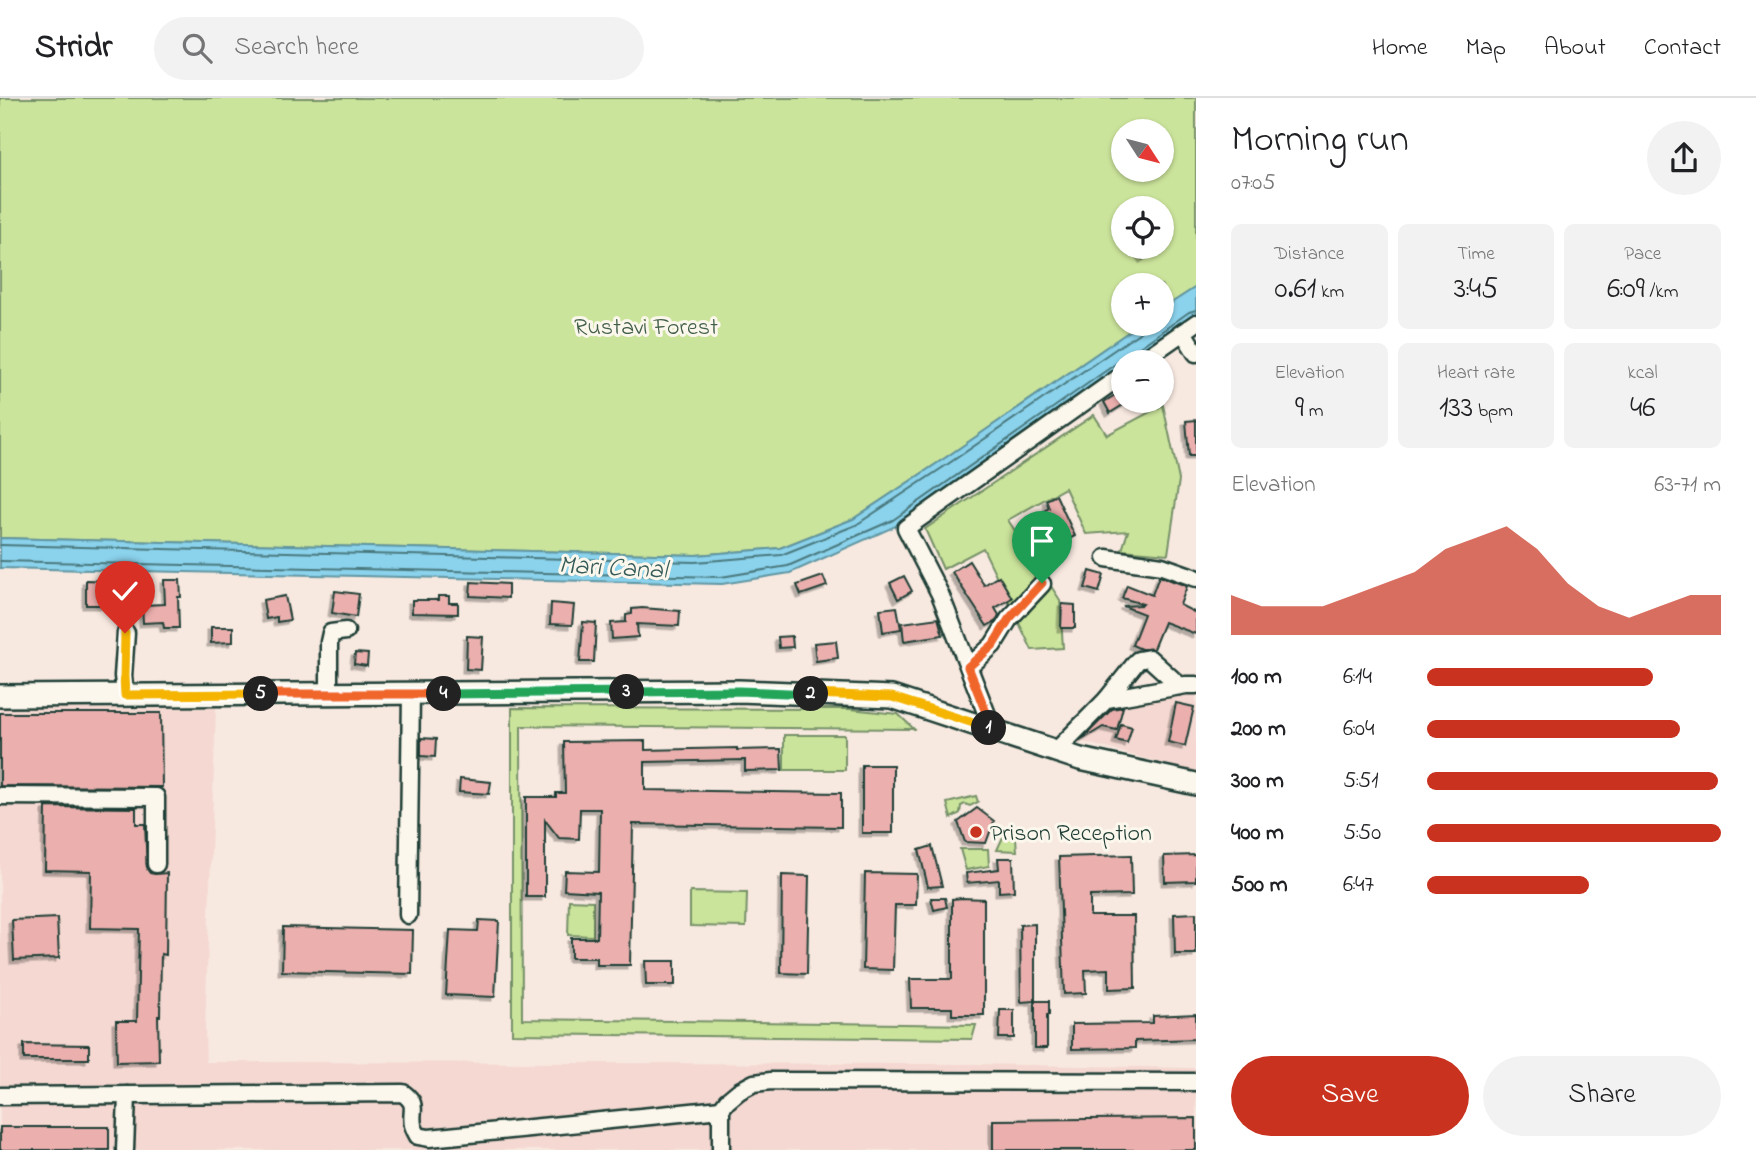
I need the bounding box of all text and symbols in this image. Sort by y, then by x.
search box [154,17,644,80]
text: Stridr [35,24,112,72]
icon: search [178,29,216,67]
text: Search here [234,29,359,67]
text: Home [1372,31,1428,66]
text: Map [1466,31,1506,66]
text: About [1544,31,1606,66]
text: Contact [1644,31,1721,66]
text: Morning run [1231,113,1409,169]
north arrow [1111,119,1174,182]
map controls [1111,119,1174,413]
button: share [1647,121,1721,195]
text: 07:05 [1231,167,1275,200]
button: locate [1111,196,1174,259]
text: Distance [1274,241,1344,268]
text: Time [1457,241,1495,268]
text: Pace [1624,241,1661,268]
text: 0.61 [1275,268,1316,312]
text: 3:45 [1454,268,1498,312]
text: 6:09 [1607,268,1645,312]
button: + [1111,273,1174,336]
text: km [1316,279,1344,306]
text: /km [1645,279,1678,306]
park label: Rustavi Forest [574,311,718,346]
button: − [1111,350,1174,413]
text: Elevation [1274,360,1344,387]
text: Heart rate [1437,360,1515,387]
text: kcal [1628,360,1658,387]
text: 9 [1295,387,1304,431]
text: 133 [1439,387,1473,431]
text: 46 [1630,387,1655,431]
text: m [1304,398,1324,425]
text: bpm [1473,398,1513,425]
text: Elevation [1231,469,1316,502]
text: 63–71 m [1654,469,1721,502]
pin [1012,511,1072,583]
icon: arrive [1023,522,1061,560]
water label: Mari Canal [558,547,671,591]
pin [95,561,155,633]
icon: check [106,572,144,610]
text: 100 m [1231,661,1282,694]
text: 6:14 [1343,661,1372,694]
pin: 3 [610,674,644,710]
pin: 5 [244,676,278,712]
pin: 4 [426,676,462,712]
pin: 2 [794,676,828,712]
text: 3 [623,678,630,705]
text: 5 [255,680,266,707]
text: 4 [440,680,447,707]
text: 2 [806,680,815,707]
pin: 1 [972,710,1006,746]
text: 200 m [1231,713,1286,746]
text: 6:04 [1343,713,1375,746]
text: 1 [985,714,992,741]
text: 300 m [1231,765,1284,798]
text: 5:51 [1343,765,1379,798]
place label: Prison Reception [990,817,1152,852]
text: 400 m [1231,817,1284,850]
text: 5:50 [1343,817,1381,850]
marker: Prison Reception [968,824,984,840]
text: 500 m [1231,869,1288,902]
text: 6:47 [1343,869,1374,902]
button: Save [1231,1056,1469,1136]
button: Share [1483,1056,1721,1136]

